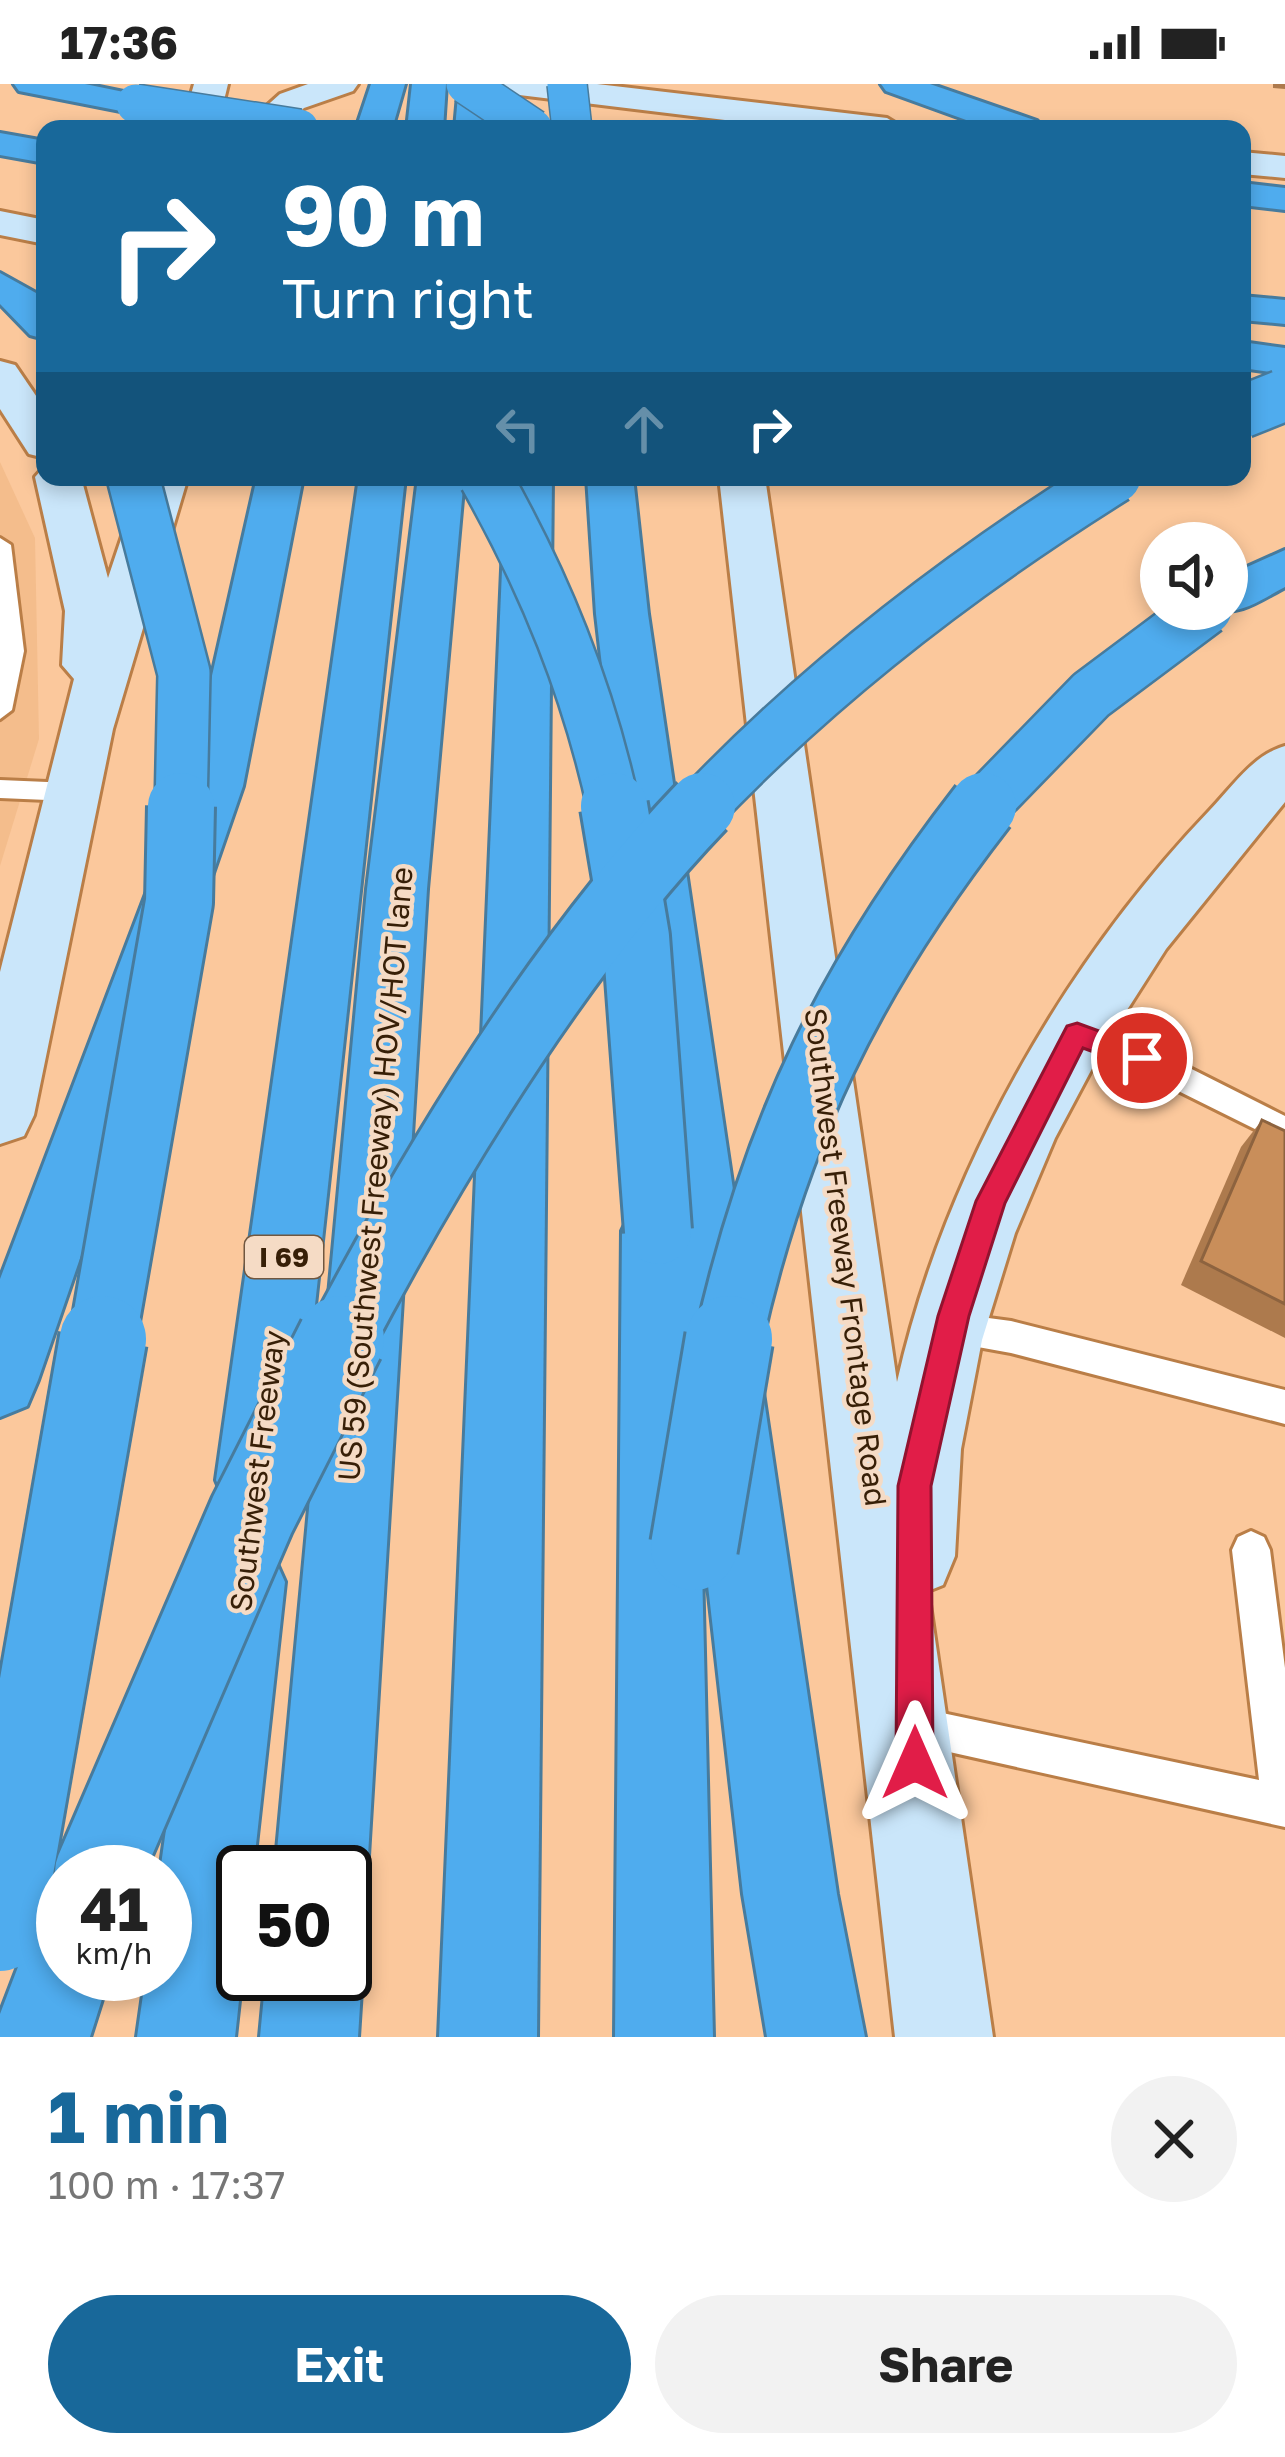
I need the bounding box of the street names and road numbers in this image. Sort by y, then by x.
street label: US 59 (Southwest Freeway) HOV/HOT lane [330,865,420,1483]
street label: Southwest Freeway Frontage Road [798,1006,894,1508]
road number: I 69 [245,1236,323,1278]
street label: Southwest Freeway [222,1328,292,1614]

